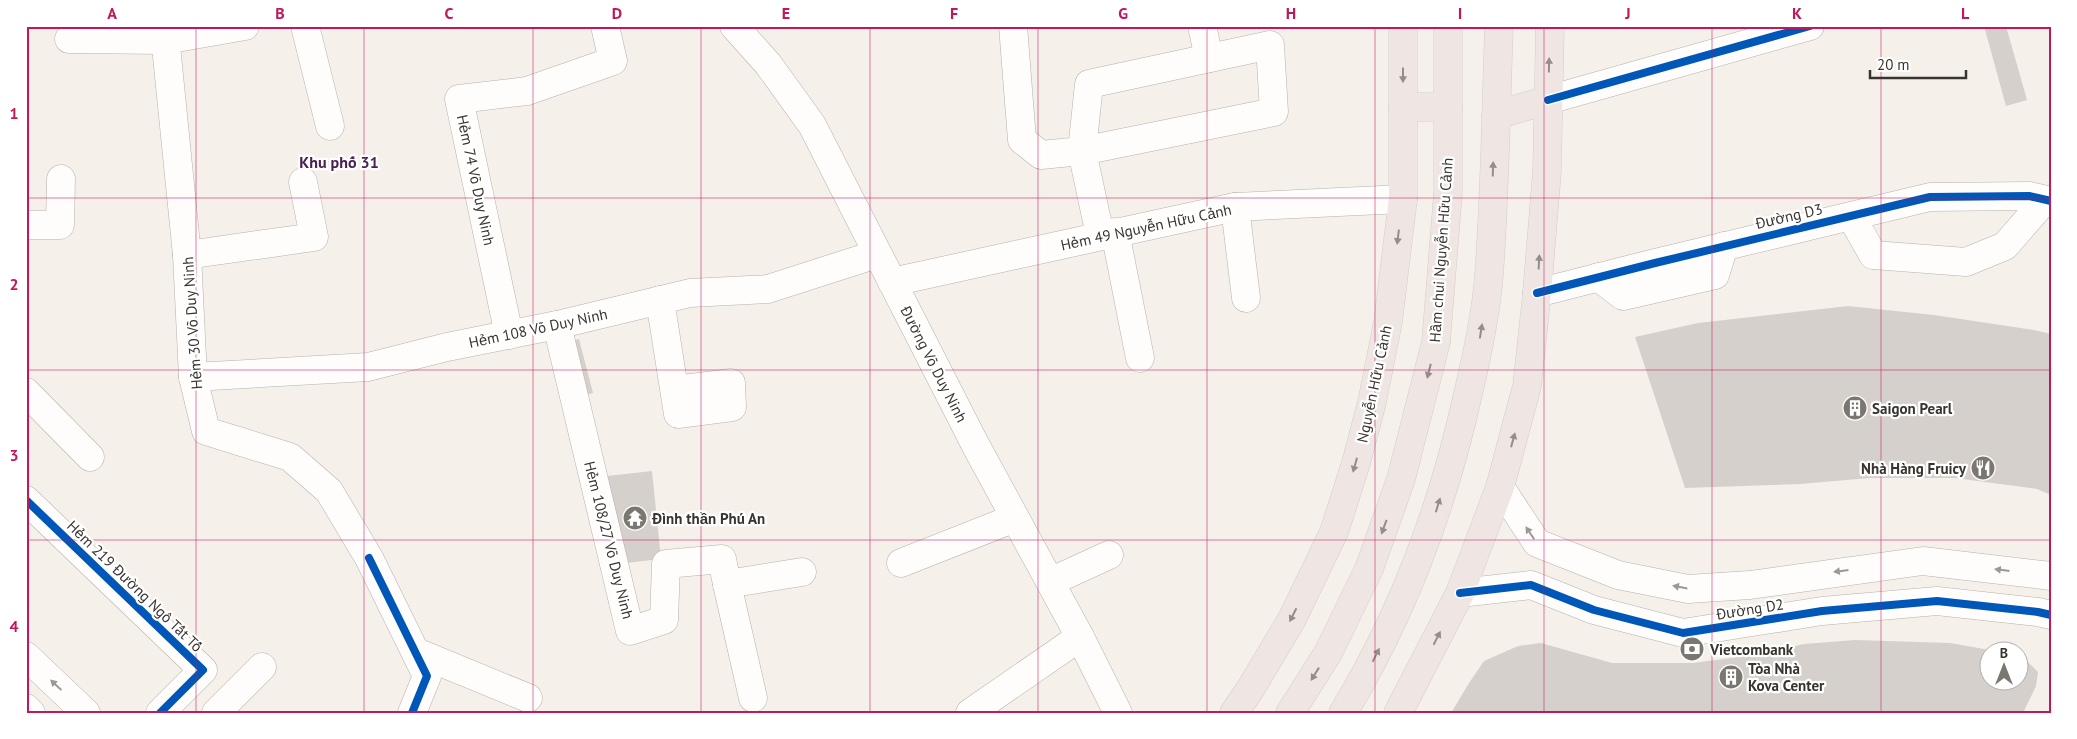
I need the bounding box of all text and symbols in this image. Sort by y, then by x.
text: A [107,3,117,23]
text: B [275,3,285,23]
text: C [445,3,454,23]
text: D [612,3,622,23]
text: E [782,3,790,23]
text: F [950,3,958,23]
text: G [1118,3,1128,23]
text: H [1286,3,1296,23]
text: I [1458,3,1462,23]
text: J [1624,3,1631,23]
text: K [1792,3,1802,23]
text: L [1961,3,1970,23]
scale bar [1870,48,1966,80]
text: 20 m [1877,55,1910,74]
one-way arrow [1545,57,1553,73]
one-way arrow [1399,67,1407,83]
text: 1 [9,103,19,123]
street label: Hẻm 74 Võ Duy Ninh [453,113,499,247]
district label: Khu phố 31 [299,152,379,172]
street label: Hầm chui Nguyễn Hữu Cảnh [1425,157,1457,343]
one-way arrow [1490,161,1498,177]
street label: Đường D3 [1753,199,1824,233]
street label: Hẻm 49 Nguyễn Hữu Cảnh [1059,200,1233,254]
one-way arrow [1394,230,1402,246]
one-way arrow [1535,254,1543,270]
street label: Hẻm 30 Võ Duy Ninh [178,256,206,390]
text: 2 [9,274,19,294]
street label: Đường Võ Duy Ninh [896,302,972,425]
street label: Hẻm 108 Võ Duy Ninh [467,304,609,352]
one-way arrow [1477,322,1485,338]
street label: Nguyễn Hữu Cảnh [1352,324,1396,444]
one-way arrow [1425,364,1433,379]
building icon: Saigon Pearl [1842,395,1868,421]
place label: Saigon Pearl [1872,399,1953,418]
one-way arrow [1509,432,1517,447]
text: 3 [9,445,19,465]
restaurant icon: Nhà Hàng Fruicy [1970,455,1996,481]
one-way arrow [1351,458,1359,473]
street label: Hẻm 108/27 Võ Duy Ninh [580,459,638,621]
place label: Nhà Hàng Fruicy [1861,459,1967,478]
one-way arrow [1435,498,1443,513]
temple icon: Đình thần Phú An [622,505,648,531]
place label: Đình thần Phú An [651,509,765,528]
street label: Hẻm 219 Đường Ngô Tất Tố [63,516,207,656]
one-way arrow [1380,520,1388,535]
one-way arrow [1525,526,1535,539]
one-way arrow [1994,566,2010,574]
one-way arrow [1833,567,1849,575]
one-way arrow [1672,583,1688,591]
street label: Đường D2 [1714,594,1785,624]
one-way arrow [1289,608,1297,622]
text: 4 [9,616,19,636]
one-way arrow [1433,631,1441,646]
bank icon: Vietcombank [1679,636,1705,662]
place label: Vietcombank [1709,640,1794,659]
north arrow [1980,642,2030,692]
text: B [2000,644,2008,662]
one-way arrow [1372,648,1380,662]
place label: Tòa Nhà Kova Center [1748,659,1825,695]
building icon: Tòa Nhà Kova Center [1718,664,1744,690]
one-way arrow [1310,667,1319,680]
one-way arrow [50,679,62,691]

